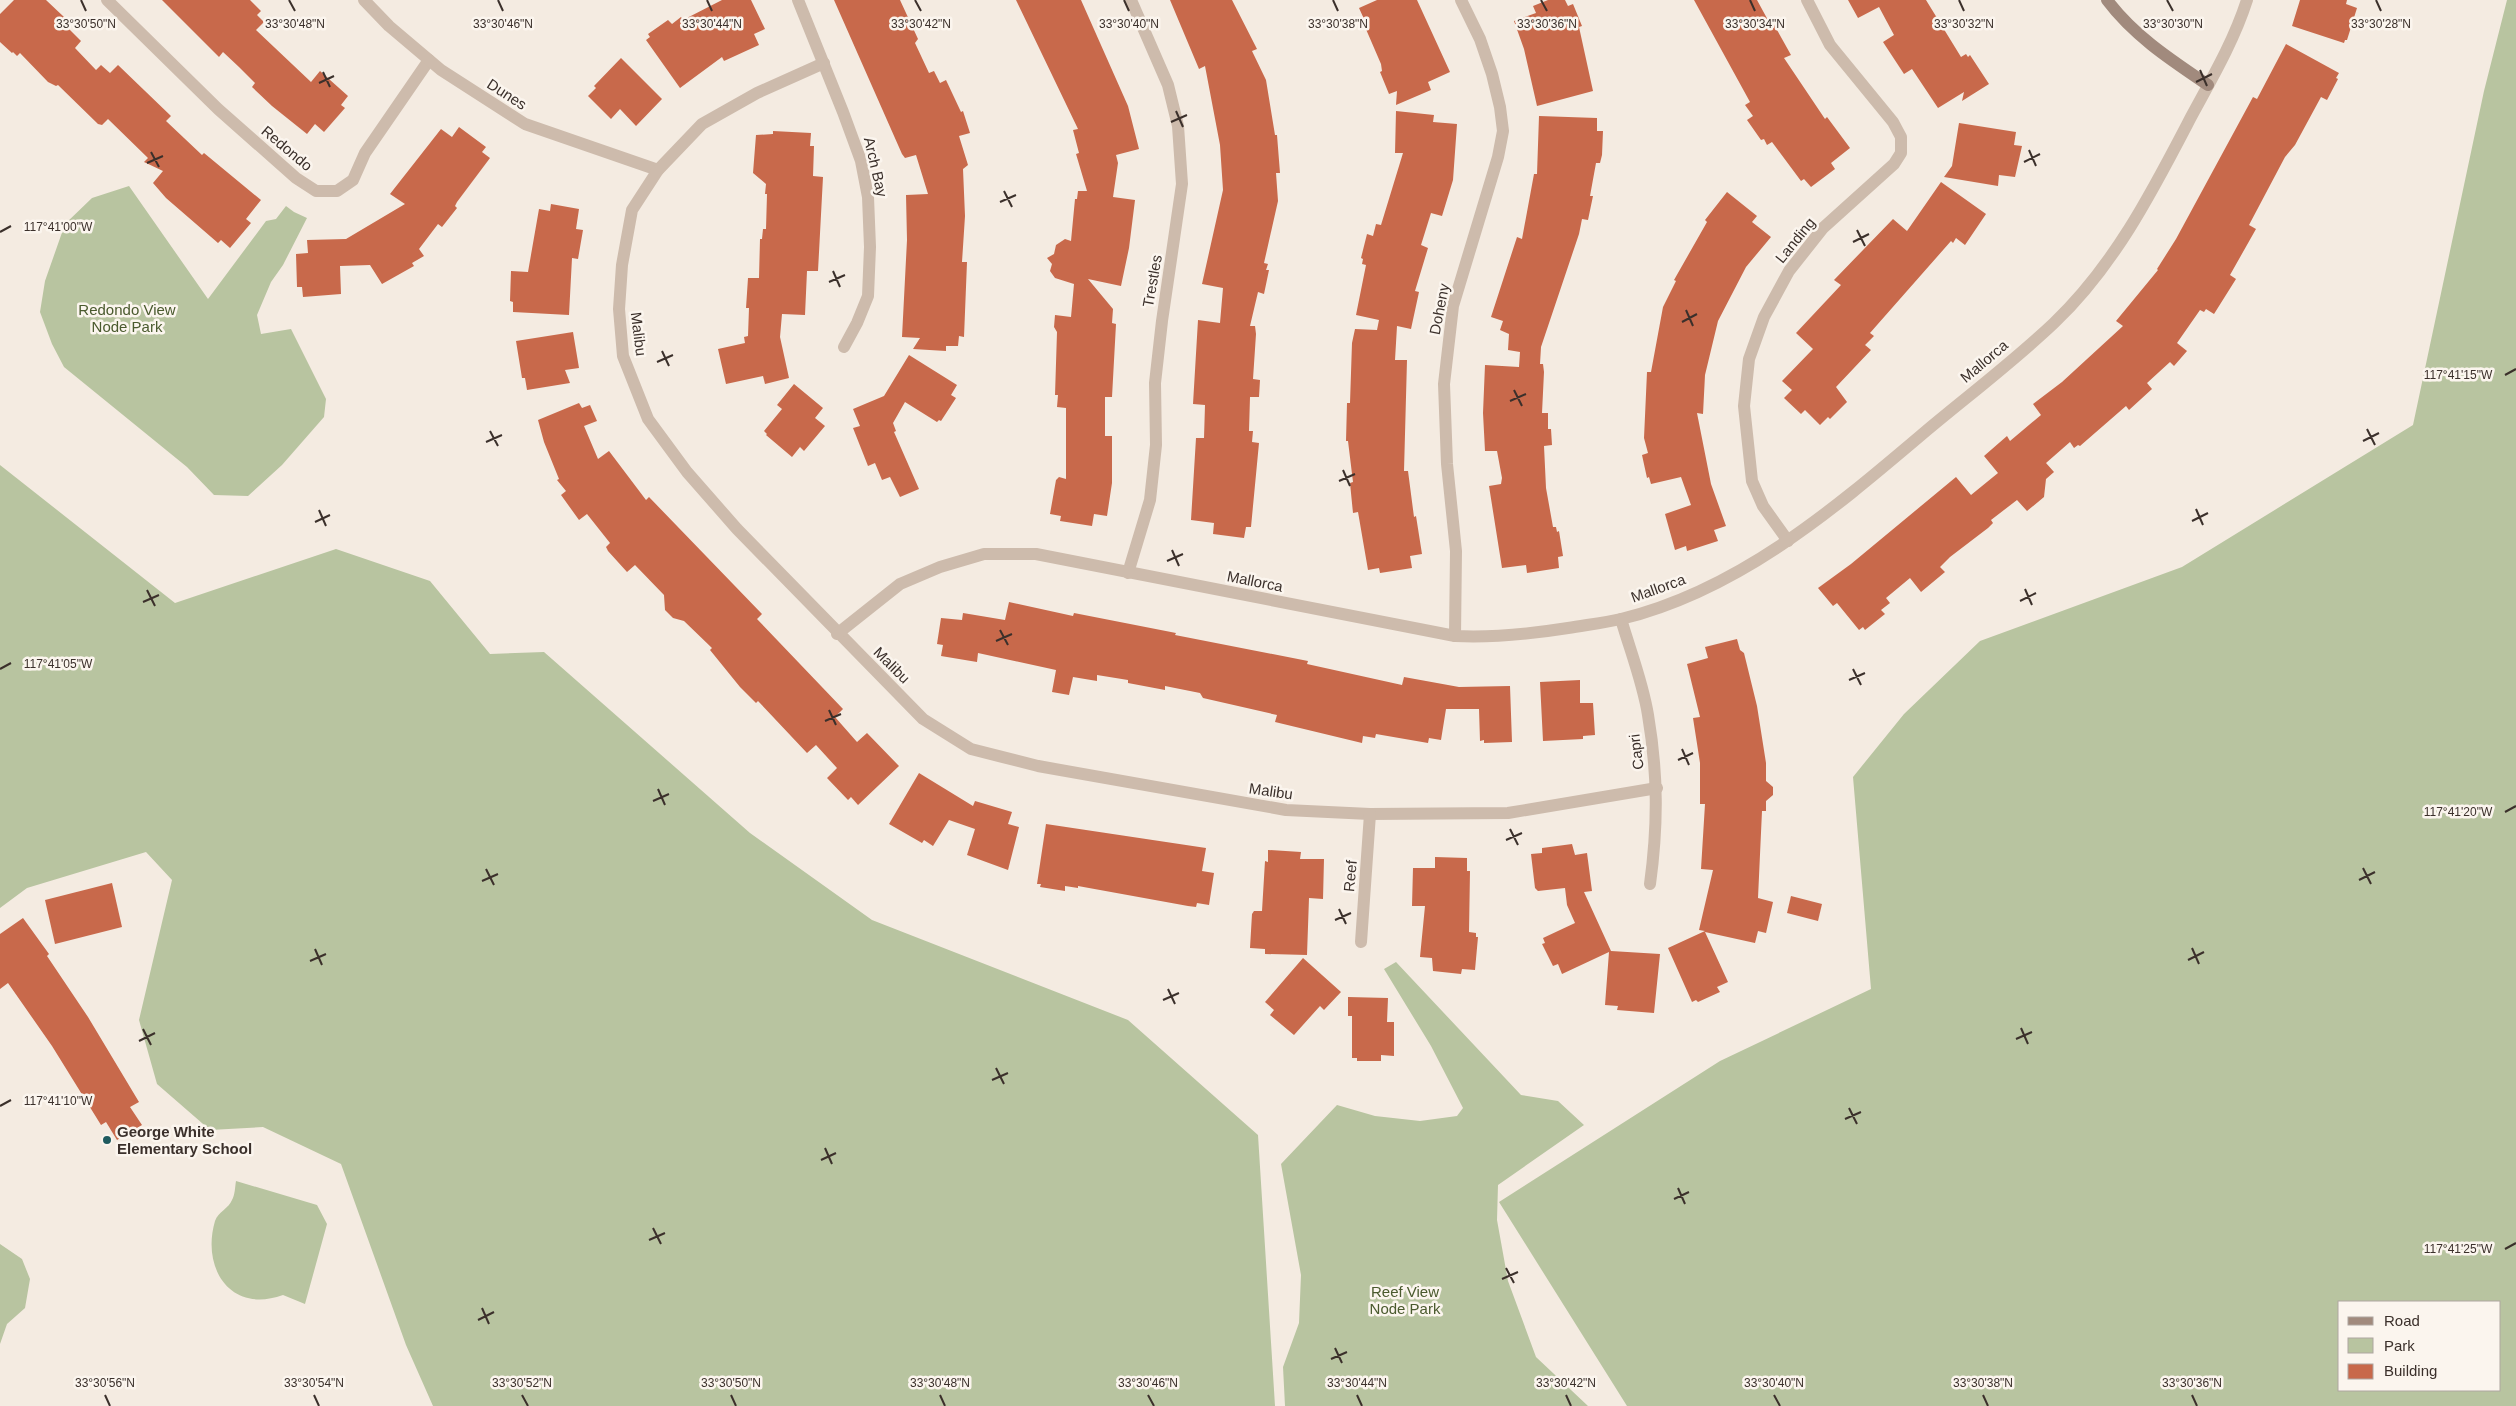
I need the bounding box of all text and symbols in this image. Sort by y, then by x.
text: 33°30'50"N [56,17,116,31]
text: 33°30'48"N [265,17,325,31]
text: 33°30'46"N [473,17,533,31]
text: 33°30'44"N [682,17,742,31]
text: 33°30'42"N [891,17,951,31]
text: 33°30'40"N [1099,17,1159,31]
text: 33°30'38"N [1308,17,1368,31]
text: 33°30'36"N [1517,17,1577,31]
text: 33°30'34"N [1725,17,1785,31]
text: 33°30'32"N [1934,17,1994,31]
text: 33°30'30"N [2143,17,2203,31]
text: 33°30'28"N [2351,17,2411,31]
street label: Dunes [484,75,530,113]
street label: Redondo [258,122,316,174]
street label: Arch Bay [861,135,891,199]
street label: Landing [1772,214,1818,266]
text: 117°41'00"W [24,220,93,234]
street label: Trestles [1139,254,1165,308]
street label: Doheny [1426,282,1452,336]
park label: Redondo View Node Park [78,301,176,335]
street label: Malibu [628,311,650,357]
street label: Mallorca [1957,336,2012,386]
text: 117°41'15"W [2424,368,2493,382]
street label: Mallorca [1226,567,1285,595]
street label: Mallorca [1628,570,1688,606]
street label: Malibu [870,643,914,687]
text: 117°41'05"W [24,657,93,671]
street label: Capri [1625,733,1647,771]
street label: Malibu [1248,780,1294,802]
text: 117°41'20"W [2424,805,2493,819]
street label: Reef [1340,859,1360,893]
text: 117°41'10"W [24,1094,93,1108]
place label: George White Elementary School [117,1123,252,1157]
marker: George White Elementary School [101,1134,113,1146]
text: 117°41'25"W [2424,1242,2493,1256]
park label: Reef View Node Park [1370,1283,1441,1317]
legend [2338,1301,2501,1391]
text: Road [2384,1312,2420,1329]
text: Park [2384,1337,2415,1354]
text: Building [2384,1362,2437,1379]
text: 33°30'56"N [75,1376,135,1390]
text: 33°30'54"N [284,1376,344,1390]
text: 33°30'52"N [492,1376,552,1390]
text: 33°30'50"N [701,1376,761,1390]
text: 33°30'48"N [910,1376,970,1390]
text: 33°30'46"N [1118,1376,1178,1390]
text: 33°30'44"N [1327,1376,1387,1390]
text: 33°30'42"N [1536,1376,1596,1390]
text: 33°30'40"N [1744,1376,1804,1390]
text: 33°30'38"N [1953,1376,2013,1390]
text: 33°30'36"N [2162,1376,2222,1390]

